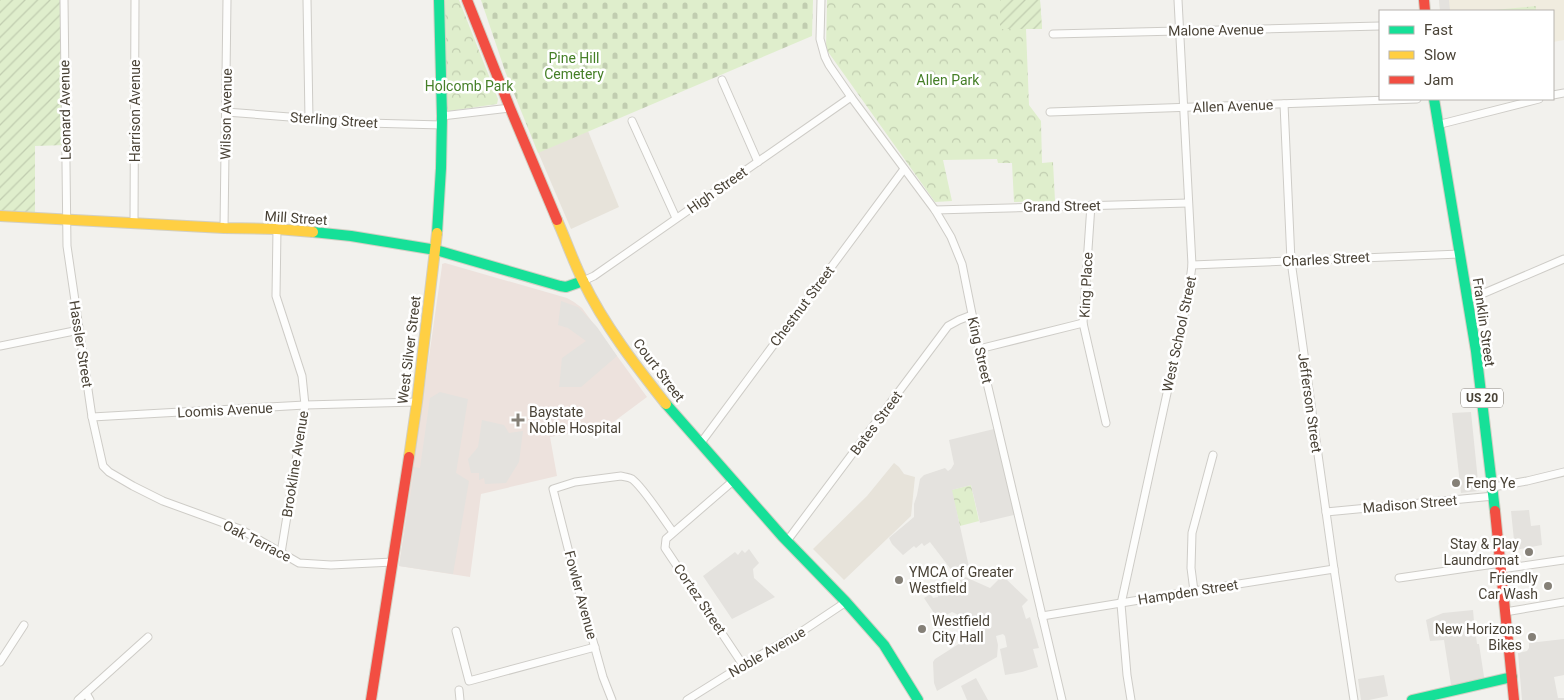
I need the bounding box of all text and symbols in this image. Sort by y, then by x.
legend [1379,10,1554,100]
street label: Malone Avenue [1168,21,1264,39]
text: Fast [1424,21,1453,39]
text: Slow [1424,46,1456,64]
park label: Pine Hill Cemetery [544,50,604,82]
street label: Leonard Avenue [56,60,74,160]
street label: Harrison Avenue [127,60,143,162]
street label: Wilson Avenue [217,68,235,160]
text: Jam [1424,71,1454,89]
park label: Allen Park [917,72,980,88]
park label: Holcomb Park [425,78,514,94]
street label: Allen Avenue [1193,97,1273,115]
street label: Sterling Street [290,109,379,131]
street label: High Street [684,163,750,216]
street label: Grand Street [1023,197,1101,215]
street label: Mill Street [264,208,328,228]
street label: Charles Street [1282,249,1371,269]
street label: King Place [1076,252,1096,318]
street label: Chestnut Street [767,262,838,349]
street label: West School Street [1159,274,1199,393]
street label: Franklin Street [1470,277,1498,368]
street label: West Silver Street [394,294,424,405]
street label: Hassler Street [66,299,96,389]
street label: King Street [965,315,996,385]
street label: Court Street [630,335,688,405]
street label: Jefferson Street [1295,352,1325,454]
street label: Bates Street [847,388,906,458]
road number: US 20 [1461,388,1503,408]
street label: Loomis Avenue [177,400,273,420]
place label: Baystate Noble Hospital [529,404,621,436]
street label: Brookline Avenue [279,410,311,518]
marker: Baystate Noble Hospital [511,413,525,427]
place label: Feng Ye [1466,475,1515,491]
marker: Feng Ye [1450,477,1462,489]
street label: Madison Street [1362,492,1458,516]
street label: Oak Terrace [220,517,294,565]
place label: Stay & Play Laundromat [1443,536,1519,568]
marker: Stay & Play Laundromat [1523,546,1535,558]
street label: Fowler Avenue [562,549,600,641]
street label: Cortez Street [671,561,730,638]
place label: YMCA of Greater Westfield [909,564,1014,596]
place label: Friendly Car Wash [1478,570,1538,602]
marker: YMCA of Greater Westfield [893,574,905,586]
street label: Hampden Street [1137,576,1240,608]
marker: Friendly Car Wash [1542,580,1554,592]
place label: Westfield City Hall [932,613,990,645]
place label: New Horizons Bikes [1435,621,1522,653]
marker: Westfield City Hall [916,623,928,635]
street label: Noble Avenue [726,624,808,680]
marker: New Horizons Bikes [1526,631,1538,643]

